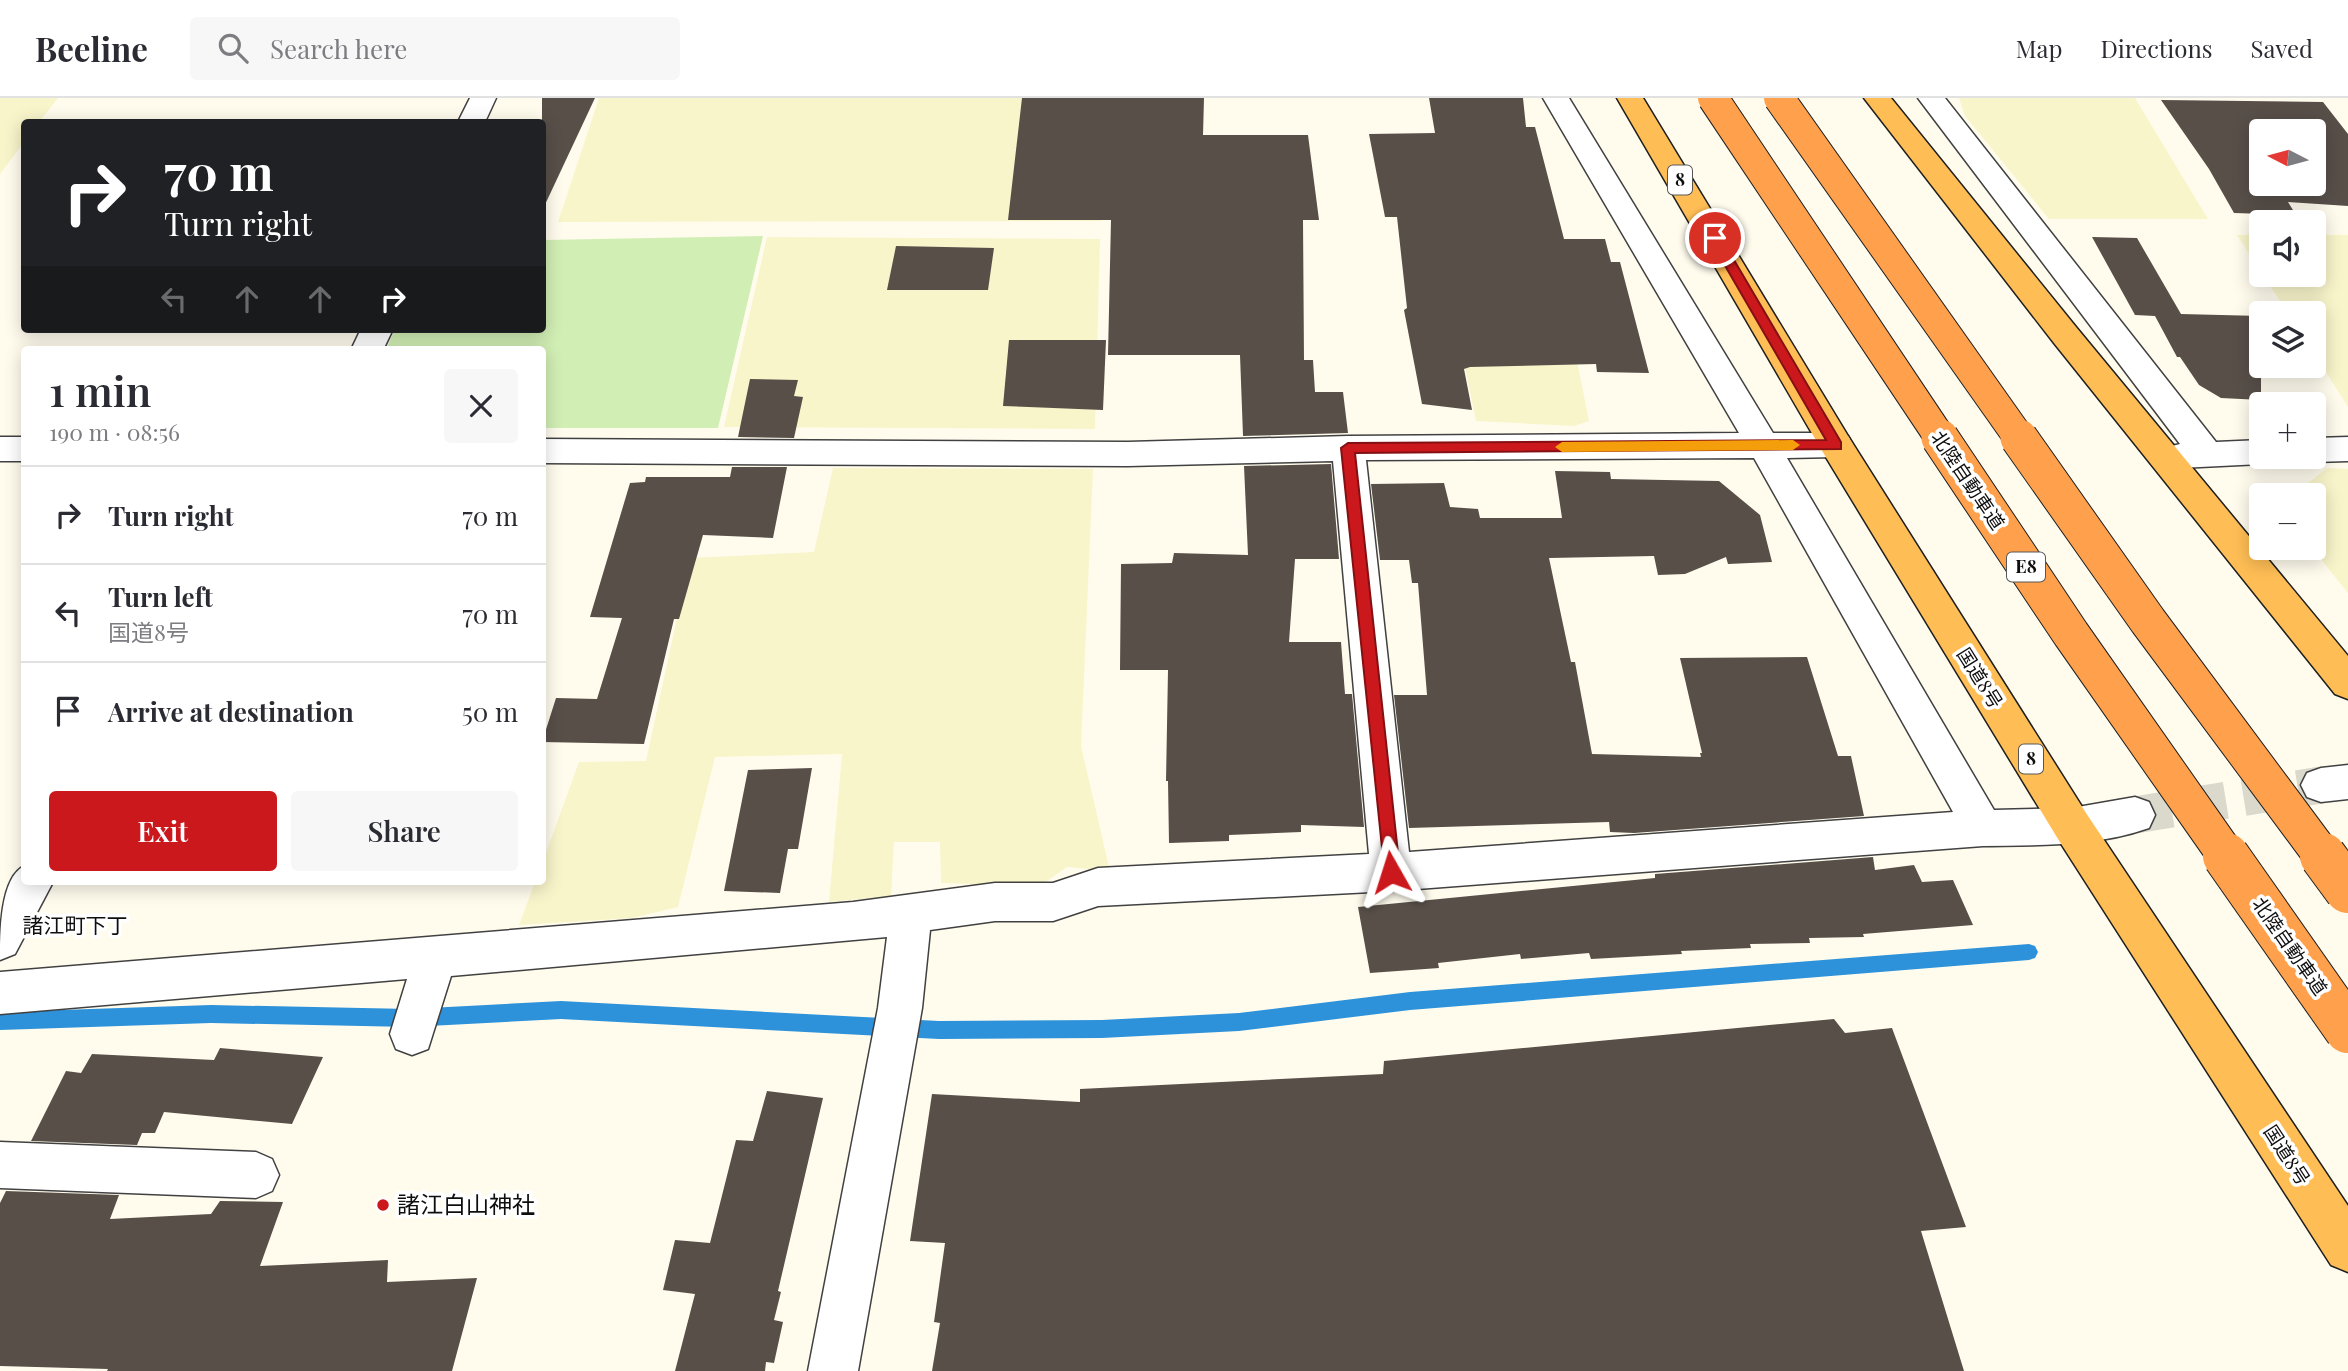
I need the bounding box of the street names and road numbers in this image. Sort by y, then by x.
road number: 8 [1668,166,1692,194]
street label: 北陸自動車道 [1926,425,2011,534]
road number: E8 [2007,552,2045,582]
street label: 国道8号 [1952,642,2010,713]
road number: 8 [2019,744,2043,774]
street label: 北陸自動車道 [2247,891,2334,1000]
street label: 国道8号 [2259,1119,2317,1190]

